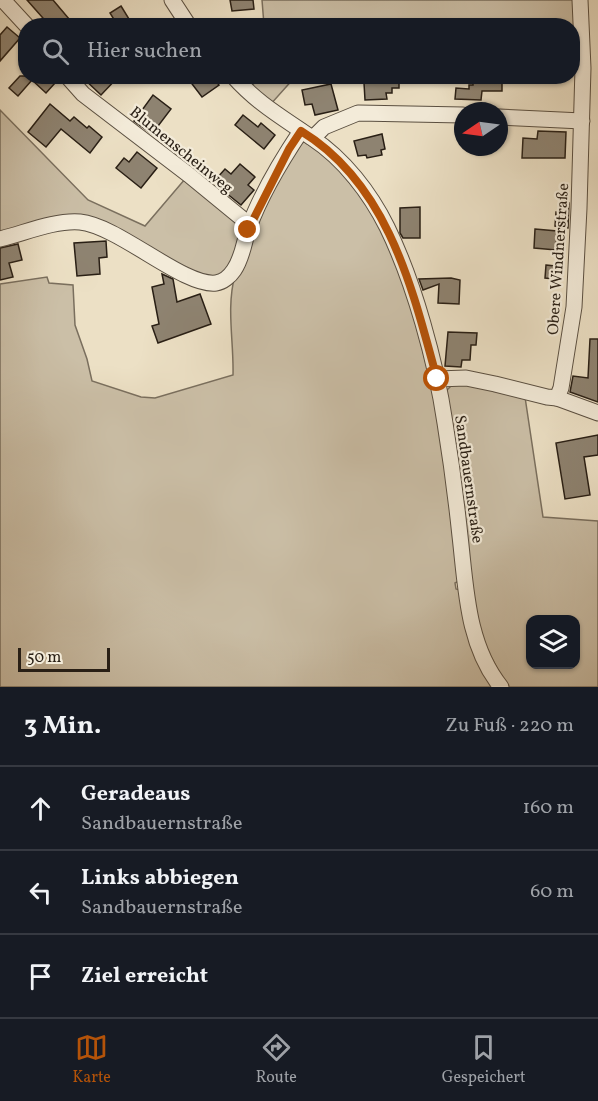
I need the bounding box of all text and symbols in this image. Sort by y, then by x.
search box [18,18,580,84]
icon: search [39,35,72,68]
text: Hier suchen [87,36,202,67]
street label: Blumenscheinweg [124,102,237,199]
north arrow [454,102,508,156]
street label: Obere Windnerstraße [543,182,575,336]
route end [234,216,260,242]
route start [423,365,449,391]
street label: Sandbauernstraße [448,414,488,545]
map controls [526,615,580,669]
button: layers [526,615,580,669]
scale bar [18,645,110,672]
text: 50 m [27,647,61,669]
text: 3 Min. [24,708,101,744]
text: Zu Fuß · 220 m [445,712,574,740]
text: Geradeaus [81,779,191,810]
icon: ahead [24,792,57,825]
text: 160 m [522,794,574,822]
text: Sandbauernstraße [81,810,243,838]
text: Links abbiegen [81,863,239,894]
icon: left [24,876,57,909]
text: 60 m [530,878,574,906]
text: Sandbauernstraße [81,894,243,922]
icon: arrive [24,960,57,993]
text: Ziel erreicht [81,961,208,992]
tab: Karte [72,1031,111,1089]
tab: Route [256,1031,297,1089]
tab: Gespeichert [442,1031,526,1089]

